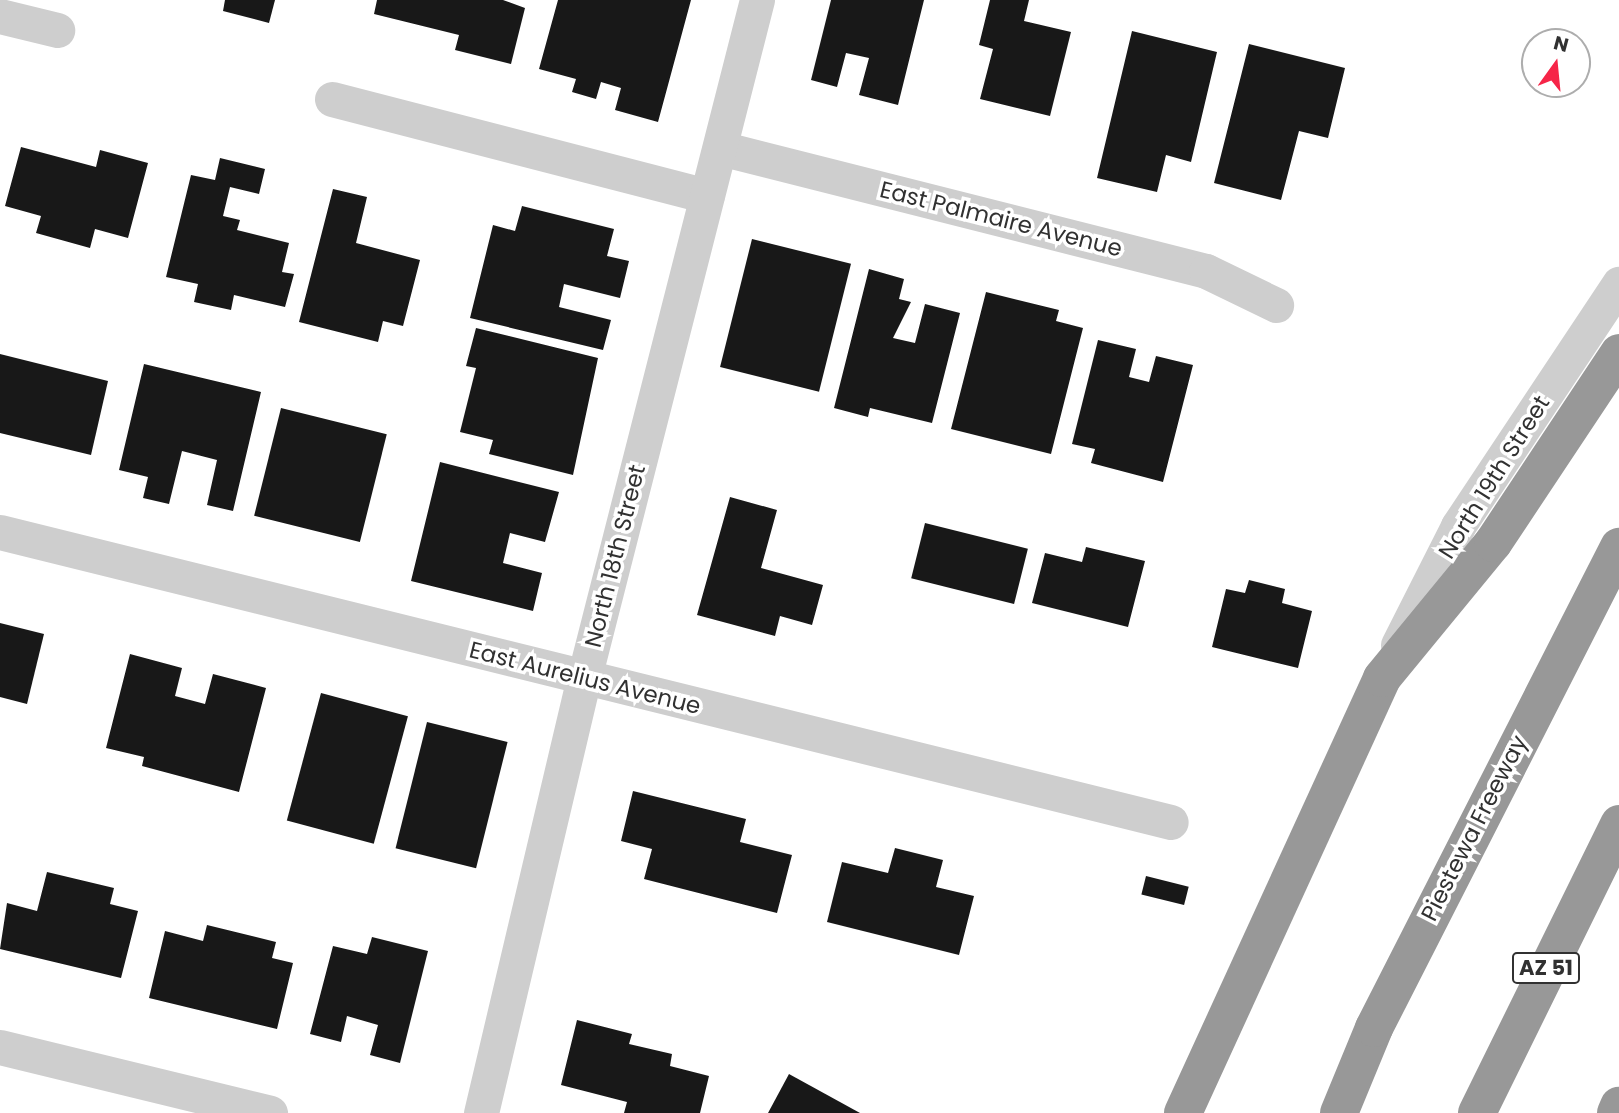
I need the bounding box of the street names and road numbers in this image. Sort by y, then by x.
street label: East Palmaire Avenue [877,176,1125,262]
street label: North 19th Street [1433,390,1555,564]
street label: North 18th Street [579,462,651,650]
street label: East Aurelius Avenue [466,636,704,720]
street label: Piestewa Freeway [1415,731,1533,925]
road number: AZ 51 [1511,950,1581,986]

